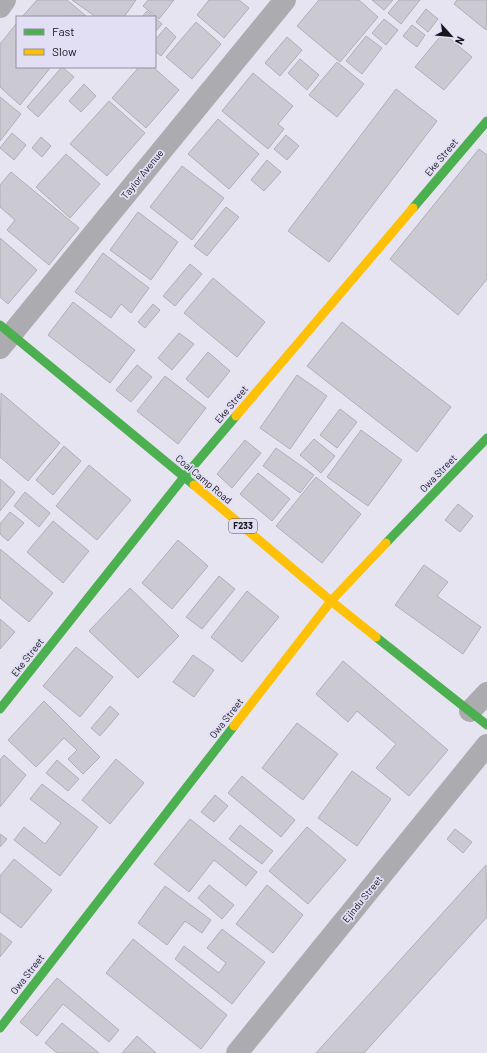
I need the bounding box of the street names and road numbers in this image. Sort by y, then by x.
street label: Eke Street [422,135,460,178]
street label: Taylor Avenue [118,147,166,201]
street label: Eke Street [212,382,250,425]
street label: Owa Street [417,451,459,494]
street label: Coal Camp Road [173,452,235,506]
road number: F233 [229,519,257,533]
street label: Eke Street [8,635,46,679]
street label: Owa Street [207,695,246,741]
street label: Ejindu Street [340,873,385,925]
street label: Owa Street [8,951,47,997]

